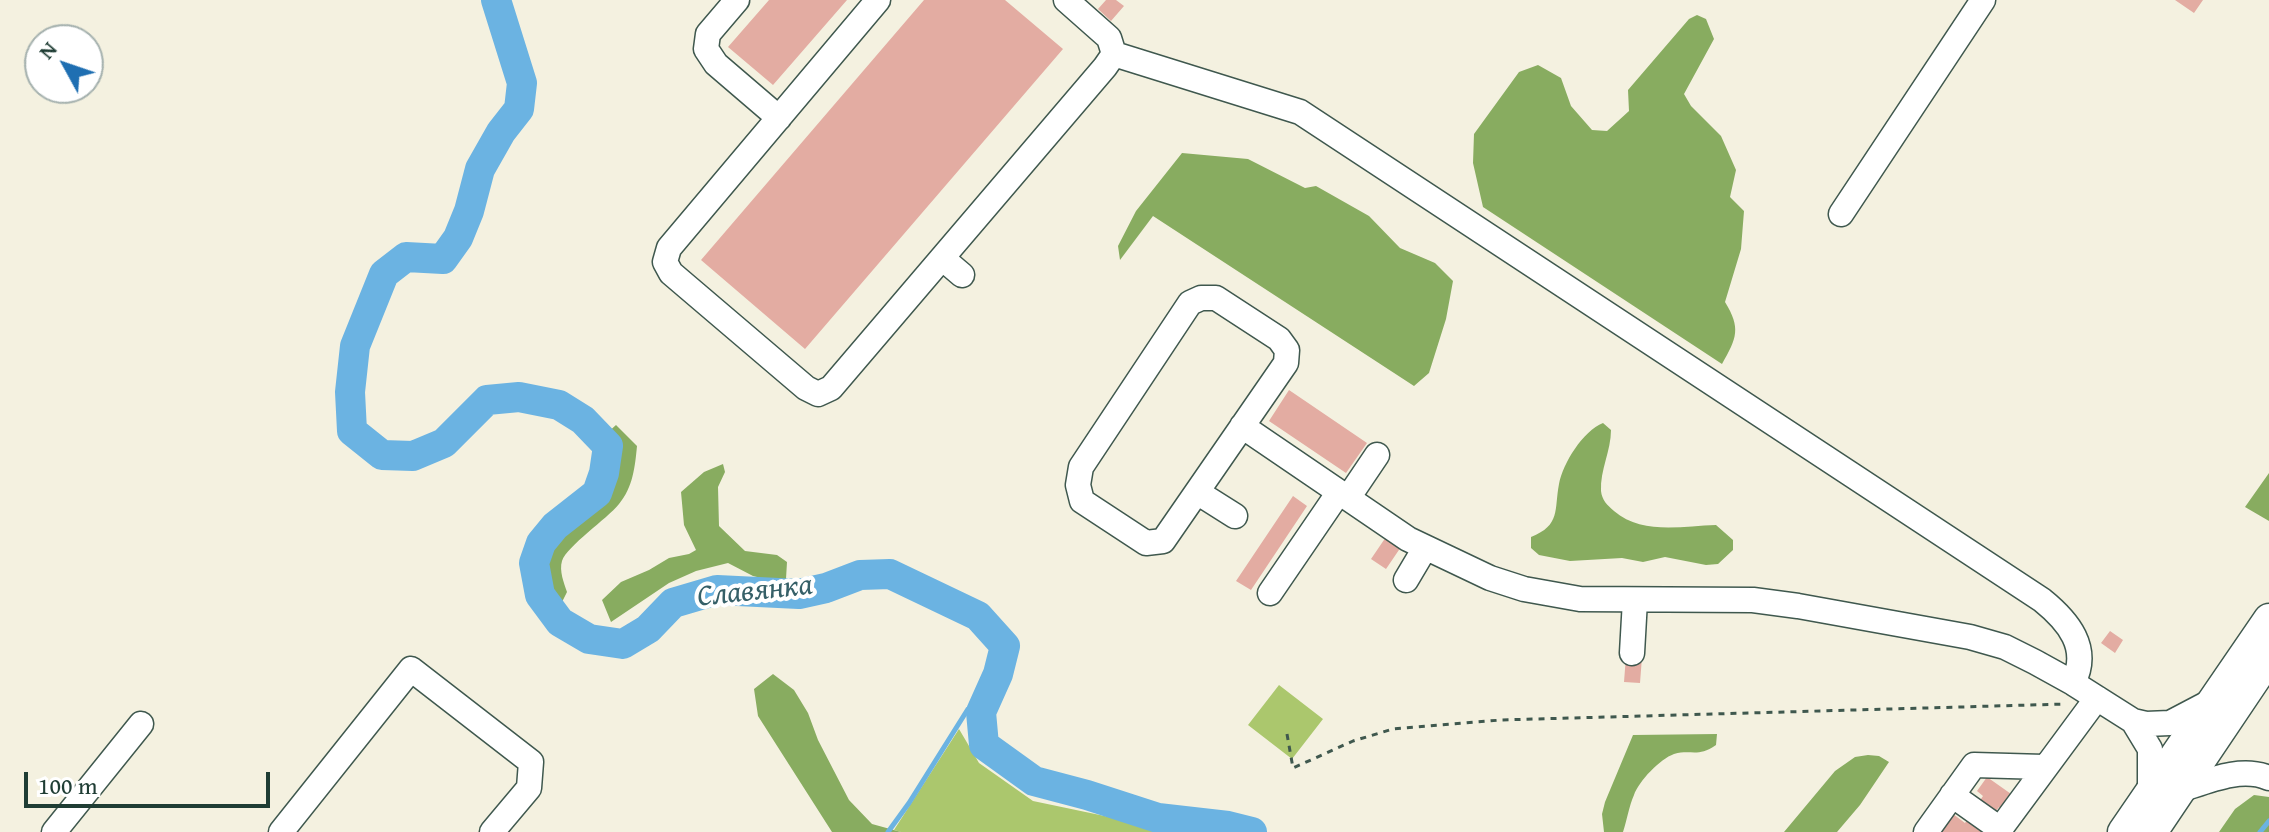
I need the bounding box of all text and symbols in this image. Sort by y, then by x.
north arrow [24,24,104,104]
text: N [30,34,64,66]
water label: Славянка [696,568,814,616]
scale bar [28,756,274,806]
text: 100 m [38,768,98,803]

